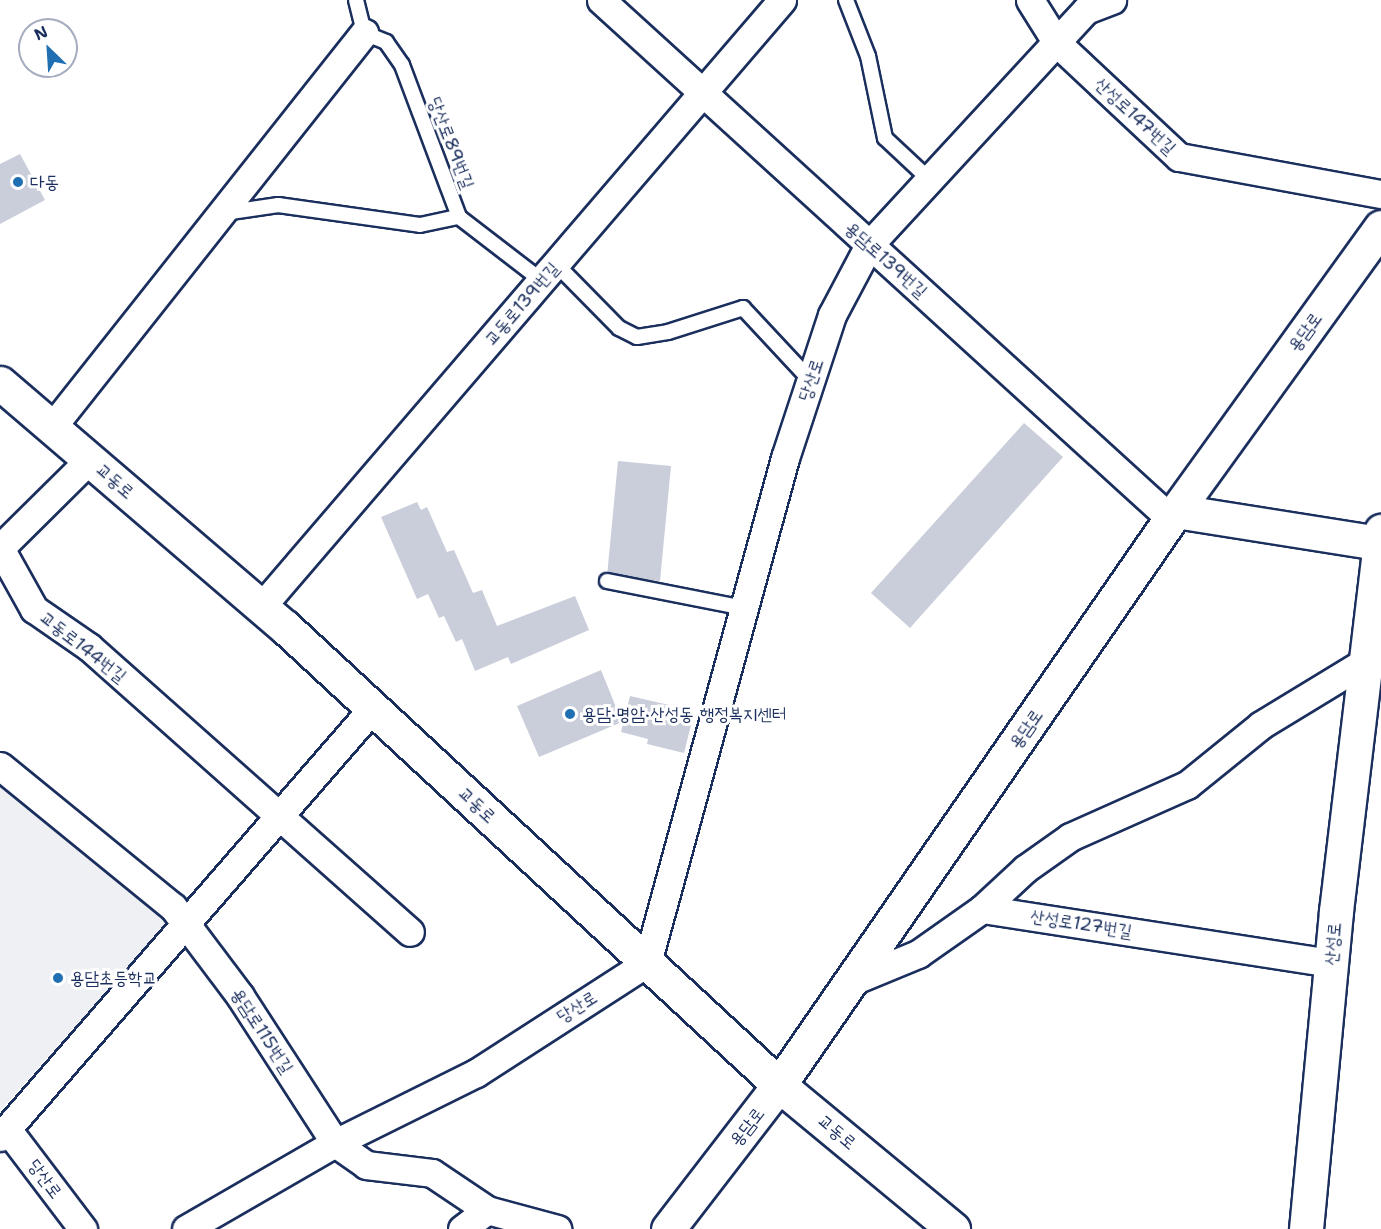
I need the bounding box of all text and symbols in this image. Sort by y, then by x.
north arrow [18,18,78,78]
text: N [31,21,51,45]
street label: 산성로147번길 [1090,73,1180,159]
street label: 당산로89번길 [424,94,478,192]
place label: 다동 [30,171,59,193]
marker: 다동 [11,175,25,189]
street label: 용담로139번길 [840,217,932,303]
street label: 교동로139번길 [480,258,564,350]
street label: 용담로 [1283,308,1327,356]
street label: 당산로 [794,356,828,404]
street label: 교동로 [92,459,138,503]
street label: 교동로144번길 [35,607,131,687]
place label: 용담·명암·산성동 행정복지센터 [582,703,787,725]
street label: 용담로 [1005,705,1047,753]
marker: 용담·명암·산성동 행정복지센터 [563,707,577,721]
street label: 교동로 [454,782,500,828]
street label: 산성로127번길 [1028,905,1134,943]
street label: 산성로 [1320,921,1346,967]
place label: 용담초등학교 [70,967,157,989]
marker: 용담초등학교 [51,971,65,985]
street label: 용담로115번길 [226,984,298,1078]
street label: 당산로 [553,986,601,1028]
street label: 용담로 [725,1103,769,1151]
street label: 교동로 [813,1110,861,1154]
street label: 당산로 [23,1155,67,1203]

